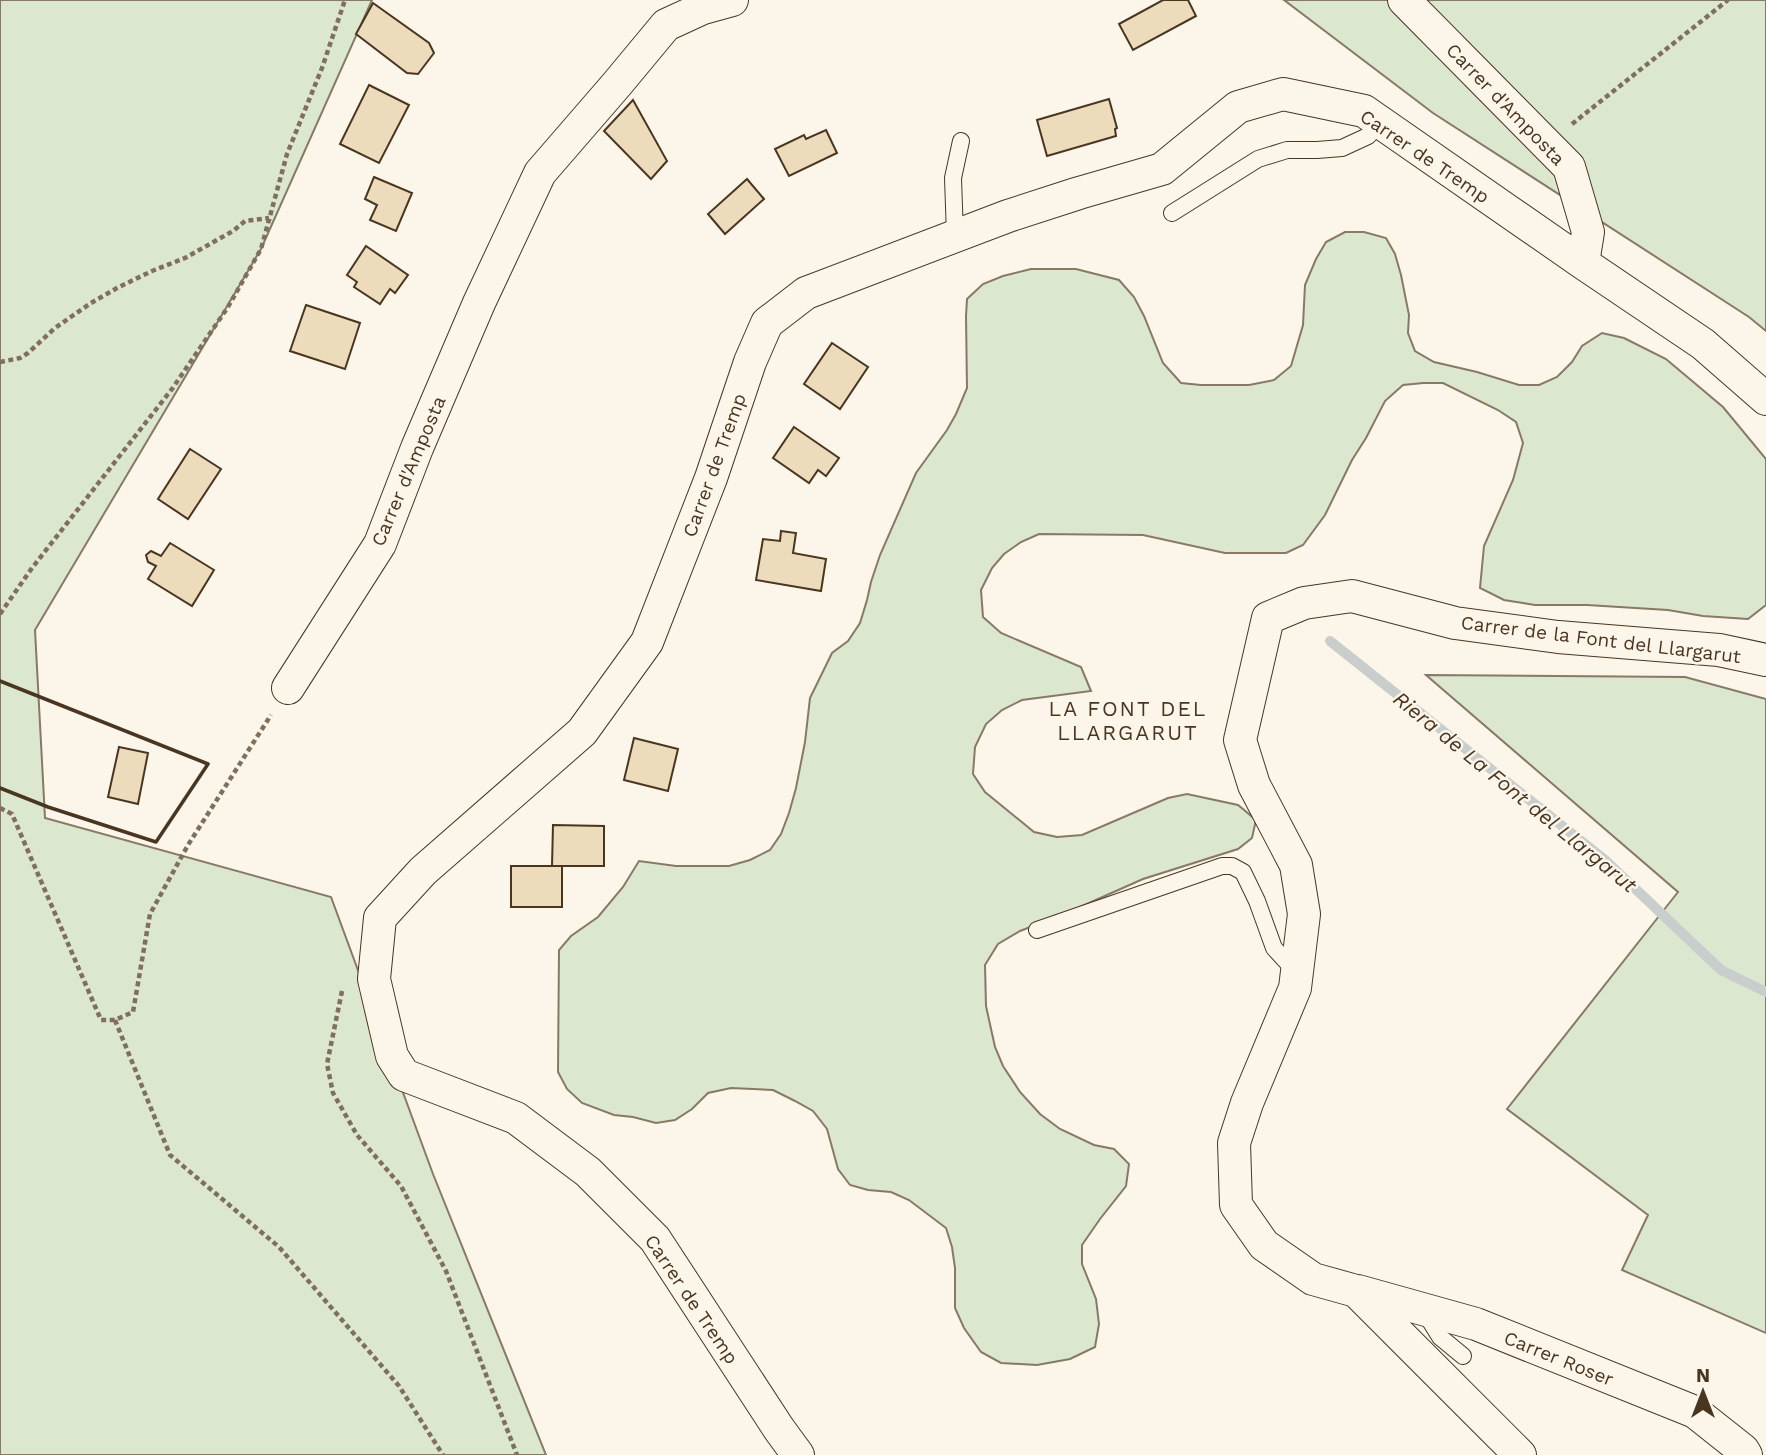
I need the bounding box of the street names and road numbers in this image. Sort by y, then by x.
street label: Carrer d'Amposta [1441,39,1570,170]
street label: Carrer de Tremp [1356,105,1494,208]
street label: Carrer de Tremp [678,390,751,540]
street label: Carrer d'Amposta [366,392,451,550]
street label: Carrer de la Font del Llargarut [1460,611,1742,668]
street label: Carrer de Tremp [640,1230,743,1368]
street label: Carrer Roser [1501,1326,1617,1391]

